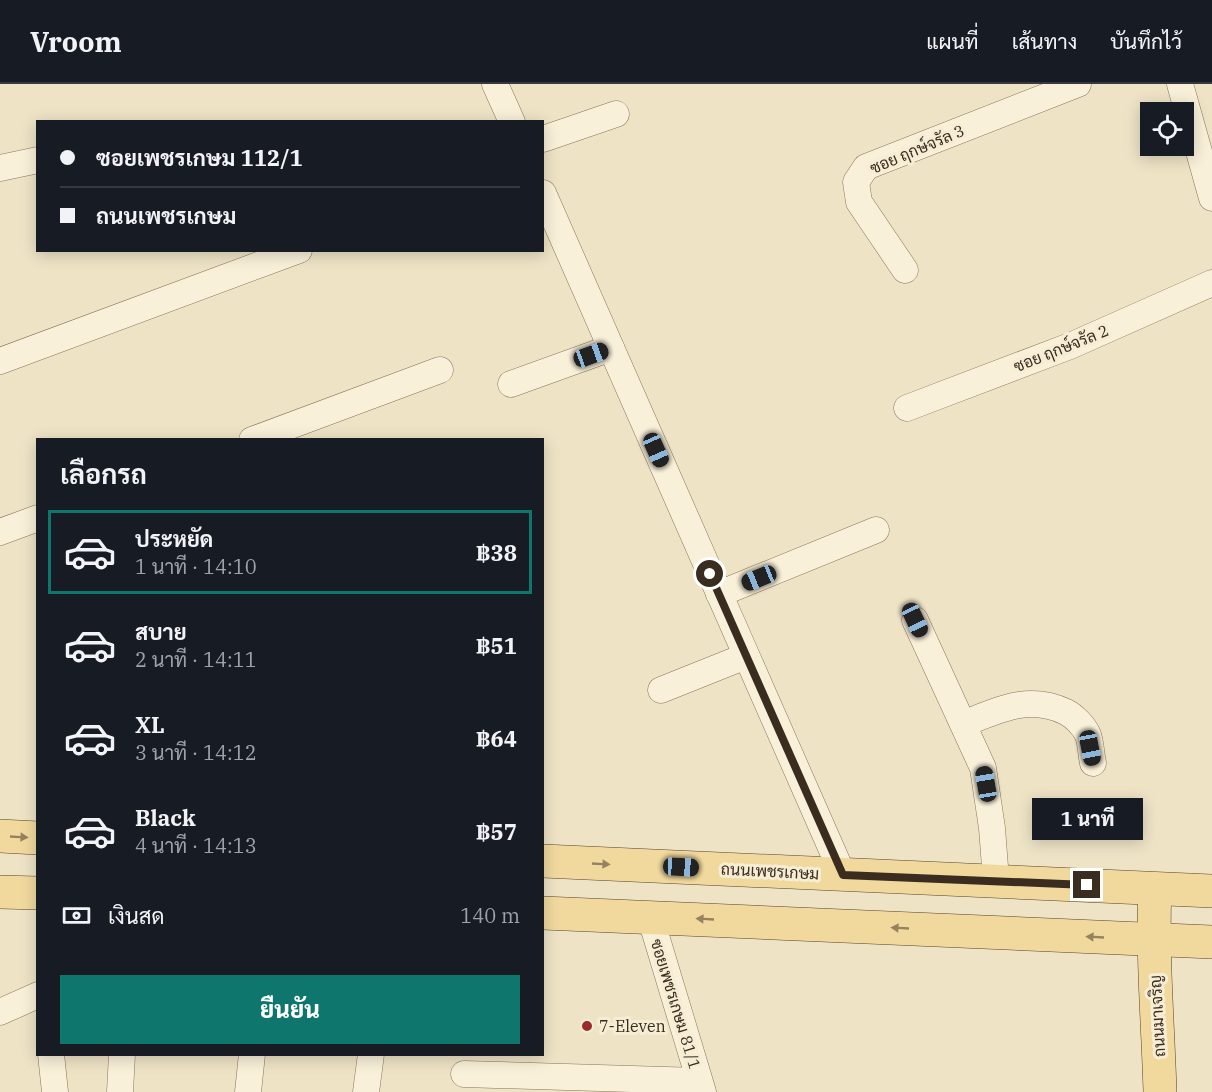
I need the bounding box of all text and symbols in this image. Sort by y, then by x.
text: Vroom [30,23,122,60]
text: แผนที่ [926,27,979,55]
text: เส้นทาง [1012,27,1077,55]
text: บันทึกไว้ [1110,27,1182,55]
map controls [1140,102,1194,156]
button: locate [1140,102,1194,156]
street label: ซอย ฤกษ์จรัล 3 [866,118,967,178]
text: ซอยเพชรเกษม 112/1 [96,143,303,172]
text: ถนนเพชรเกษม [96,201,236,230]
street label: ซอย ฤกษ์จรัล 2 [1010,318,1111,376]
car [571,340,611,370]
car [640,430,672,470]
text: เลือกรถ [60,456,147,491]
text: ประหยัด [135,524,213,553]
icon: car [63,525,117,579]
text: ฿38 [476,538,517,567]
text: 1 นาที · 14:10 [135,553,257,580]
route start [696,560,723,587]
car [739,563,779,593]
car [899,600,931,640]
text: สบาย [135,617,187,646]
icon: car [63,618,117,672]
text: ฿51 [476,631,517,660]
text: 2 นาที · 14:11 [135,646,257,673]
text: XL [135,710,165,739]
icon: car [63,711,117,765]
text: ฿64 [476,724,517,753]
car [1078,729,1102,767]
text: 3 นาที · 14:12 [135,739,257,766]
car [974,765,998,803]
callout: 1 นาที [1032,798,1142,840]
text: Black [135,803,196,832]
icon: car [63,804,117,858]
text: 1 นาที [1061,805,1114,832]
text: ฿57 [476,817,517,846]
text: 4 นาที · 14:13 [135,832,257,859]
one-way arrow [9,833,28,842]
car [663,857,699,877]
street label: ถนนเพชรเกษม [720,858,820,884]
one-way arrow [592,859,611,868]
route end [1073,871,1100,898]
icon: cash [60,899,93,932]
text: เงินสด [108,901,165,930]
text: 140 m [460,902,520,929]
one-way arrow [695,914,714,924]
one-way arrow [890,923,909,932]
one-way arrow [1085,932,1104,941]
street label: ซอยเพชรเกษม 81/1 [647,936,705,1072]
street label: ถนนมาเจริญ [1145,974,1169,1058]
button: ยืนยัน [60,975,520,1044]
place label: 7-Eleven [599,1016,666,1036]
marker: 7-Eleven [580,1019,594,1033]

